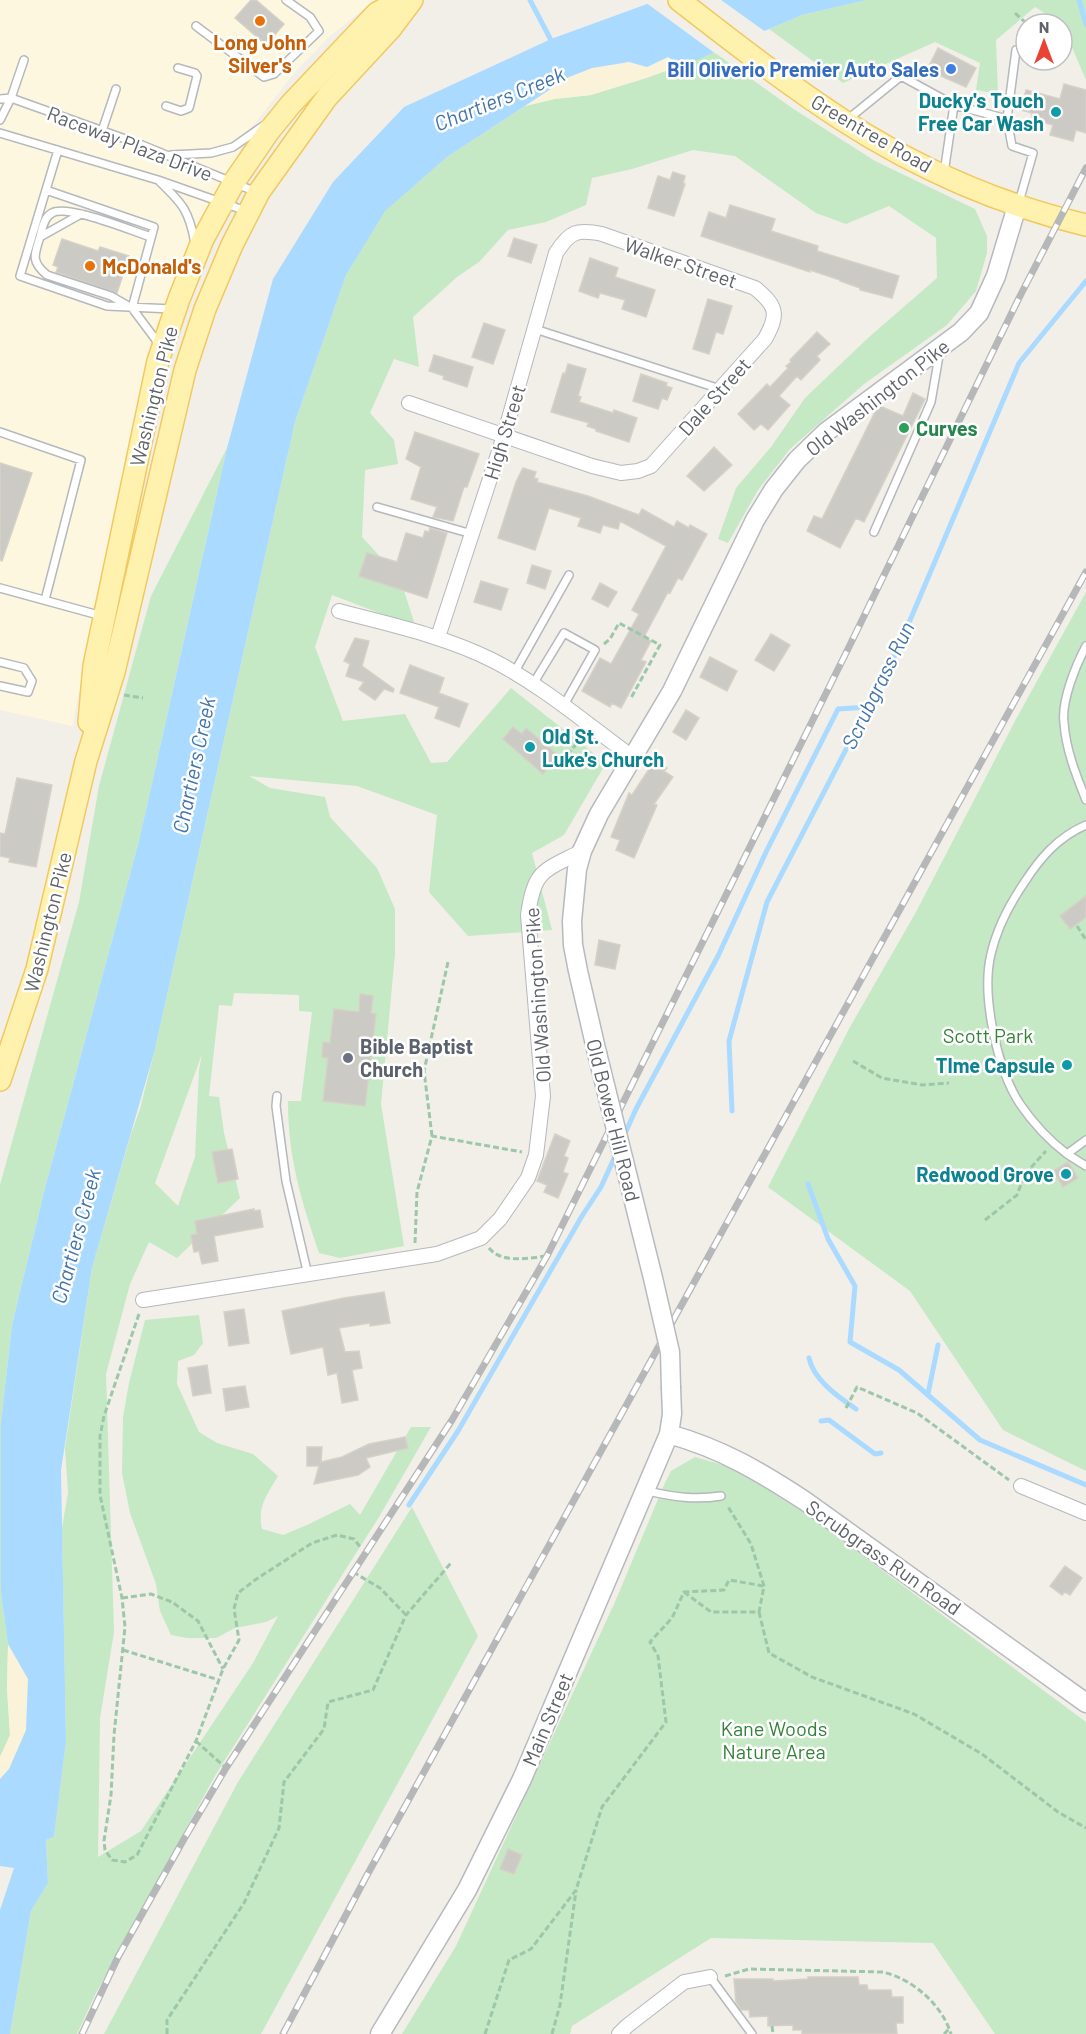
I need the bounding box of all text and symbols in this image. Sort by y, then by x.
north arrow [1014,12,1074,72]
marker: Long John Silver's [253,14,267,28]
text: N [1039,17,1049,36]
place label: Long John Silver's [213,30,307,77]
place label: Bill Oliverio Premier Auto Sales [667,57,939,81]
water label: Chartiers Creek [430,60,569,136]
marker: Bill Oliverio Premier Auto Sales [944,62,958,76]
place label: Ducky's Touch Free Car Wash [918,88,1044,135]
street label: Greentree Road [807,89,937,177]
street label: Raceway Plaza Drive [44,100,216,186]
marker: Ducky's Touch Free Car Wash [1049,105,1063,119]
street label: Walker Street [621,232,741,292]
place label: McDonald's [102,254,201,278]
marker: McDonald's [83,259,97,273]
street label: Washington Pike [124,323,182,469]
street label: Old Washington Pike [800,333,954,461]
street label: Dale Street [673,352,755,440]
street label: High Street [478,382,530,482]
place label: Curves [916,416,978,440]
marker: Curves [897,421,911,435]
water label: Scrubgrass Run [835,617,919,753]
water label: Chartiers Creek [166,694,220,835]
place label: Old St. Luke's Church [542,724,664,771]
marker: Old St. Luke's Church [523,740,537,754]
street label: Washington Pike [18,849,76,995]
street label: Old Washington Pike [519,907,555,1083]
park label: Scott Park [943,1023,1033,1047]
place label: Bible Baptist Church [360,1034,473,1081]
street label: Old Bower Hill Road [582,1036,646,1204]
marker: Bible Baptist Church [341,1051,355,1065]
place label: TIme Capsule [936,1053,1055,1077]
marker: TIme Capsule [1060,1058,1074,1072]
place label: Redwood Grove [916,1162,1054,1186]
water label: Chartiers Creek [45,1165,105,1306]
marker: Redwood Grove [1059,1167,1073,1181]
street label: Scrubgrass Run Road [802,1494,966,1620]
street label: Main Street [517,1669,577,1769]
park label: Kane Woods Nature Area [721,1716,827,1763]

